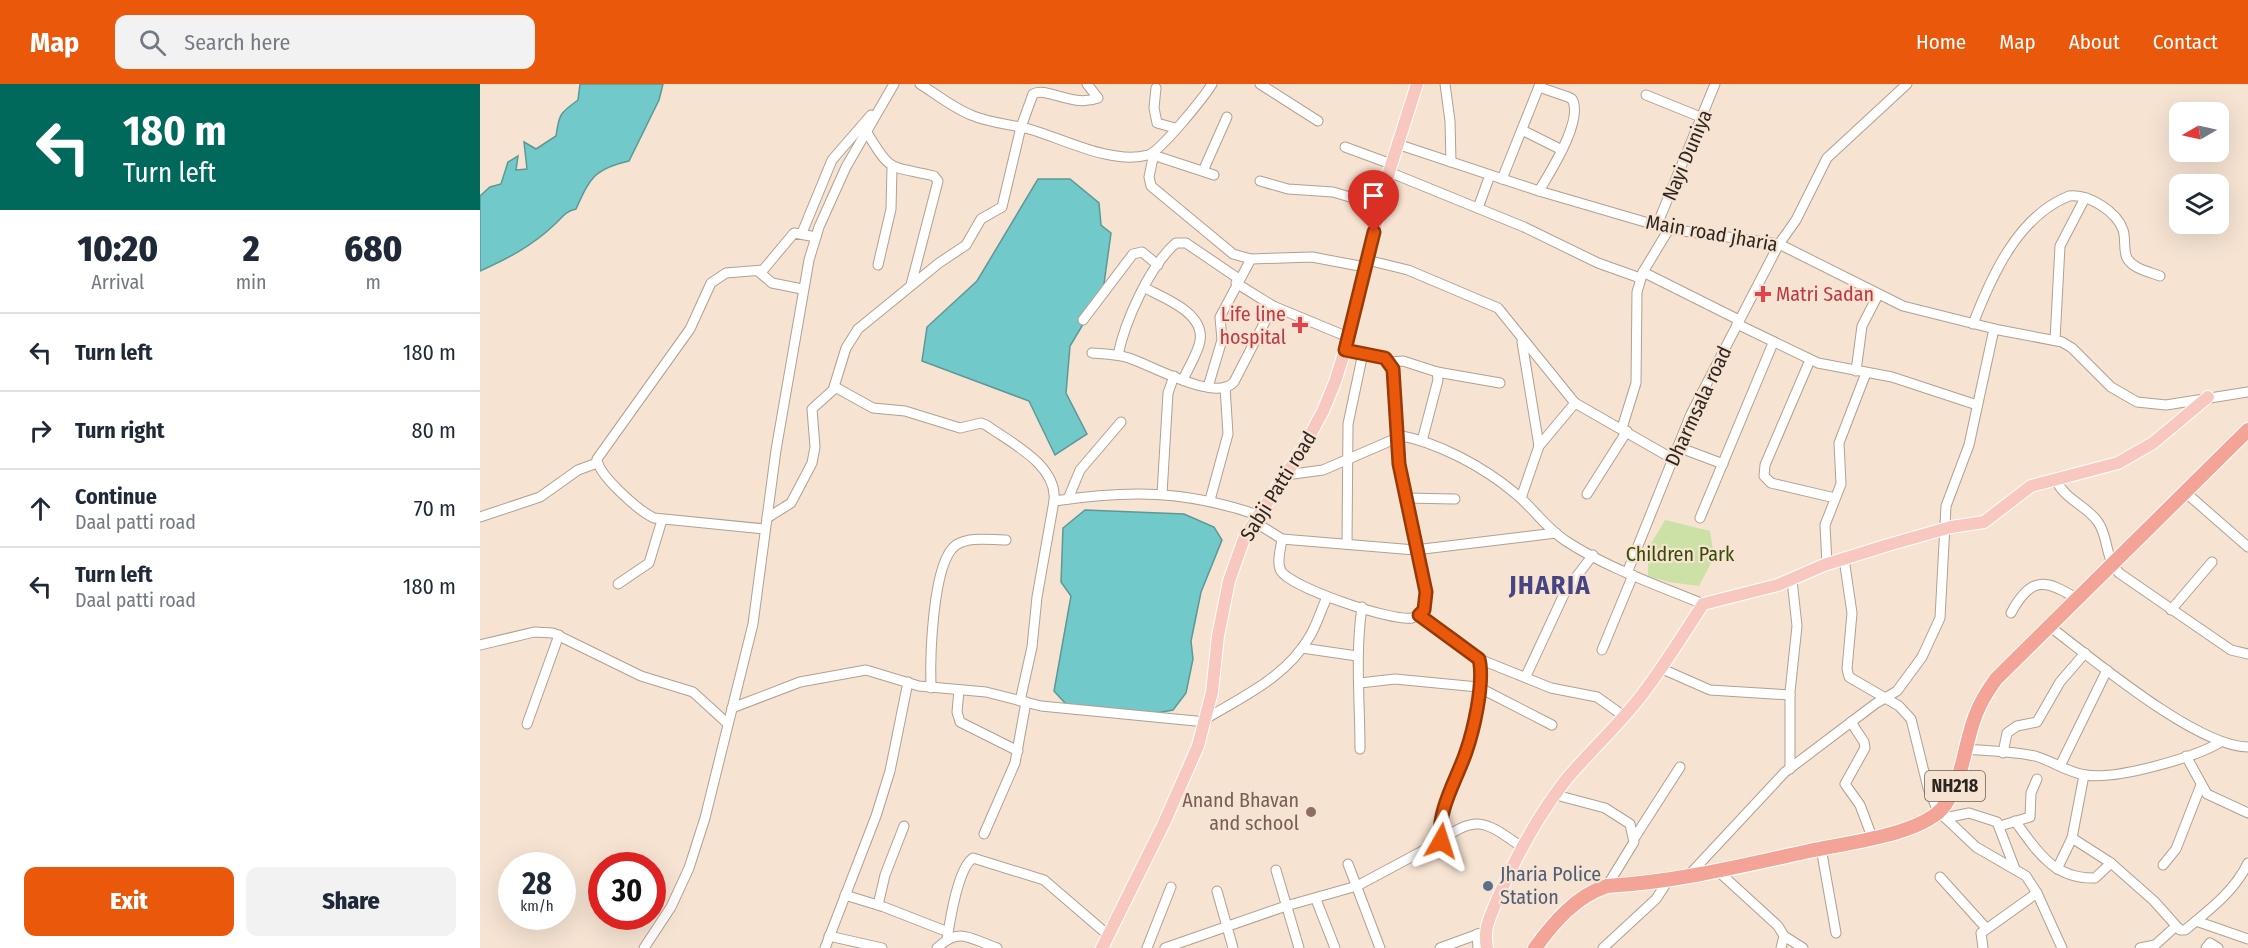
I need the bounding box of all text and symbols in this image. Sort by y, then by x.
search box [115,15,535,69]
text: Map [30,26,79,59]
icon: search [136,26,169,59]
text: Search here [184,29,290,56]
text: Home [1916,29,1966,55]
text: Map [1999,29,2036,55]
text: About [2069,29,2120,55]
text: Contact [2153,29,2218,55]
north arrow [2169,102,2229,162]
map controls [2169,102,2229,234]
text: 180 m [123,106,227,156]
street label: Nayi Duniya [1657,106,1717,204]
icon: left [24,108,102,186]
text: Turn left [123,157,216,189]
pin [1348,170,1399,232]
button: layers [2169,174,2229,234]
icon: arrive [1357,179,1390,212]
street label: Main road jharia [1644,210,1780,256]
text: 10:20 [77,227,158,271]
text: 2 [243,227,260,271]
text: 680 [344,227,403,271]
text: Arrival [91,270,144,294]
text: min [236,270,267,294]
text: m [366,270,381,294]
place label: Matri Sadan [1776,282,1874,306]
marker: Matri Sadan [1754,285,1772,303]
place label: Life line hospital [1219,302,1286,349]
marker: Life line hospital [1291,316,1309,334]
icon: left [24,336,57,369]
text: Turn left [75,339,153,366]
text: 180 m [403,339,456,366]
street label: Dharmsala road [1660,342,1736,470]
icon: right [24,414,57,447]
text: Turn right [75,417,164,444]
text: 80 m [411,417,456,444]
street label: Sabji Patti road [1235,427,1321,545]
text: Continue [75,483,157,510]
icon: ahead [24,492,57,525]
text: 70 m [414,495,456,522]
text: Daal patti road [75,510,196,534]
park label: Children Park [1626,542,1735,566]
text: Turn left [75,561,153,588]
icon: left [24,570,57,603]
district label: JHARIA [1508,570,1591,601]
text: 180 m [403,573,456,600]
text: Daal patti road [75,588,196,612]
road number: NH218 [1925,771,1985,801]
place label: Anand Bhavan and school [1182,788,1299,835]
marker: Anand Bhavan and school [1304,805,1318,819]
position arrow [1409,809,1473,873]
speed limit sign: 30 [588,852,666,930]
place label: Jharia Police Station [1500,862,1601,909]
text: 28 [522,866,552,902]
button: Exit [24,867,234,936]
button: Share [246,867,456,936]
marker: Jharia Police Station [1481,879,1495,893]
text: km/h [520,897,554,915]

